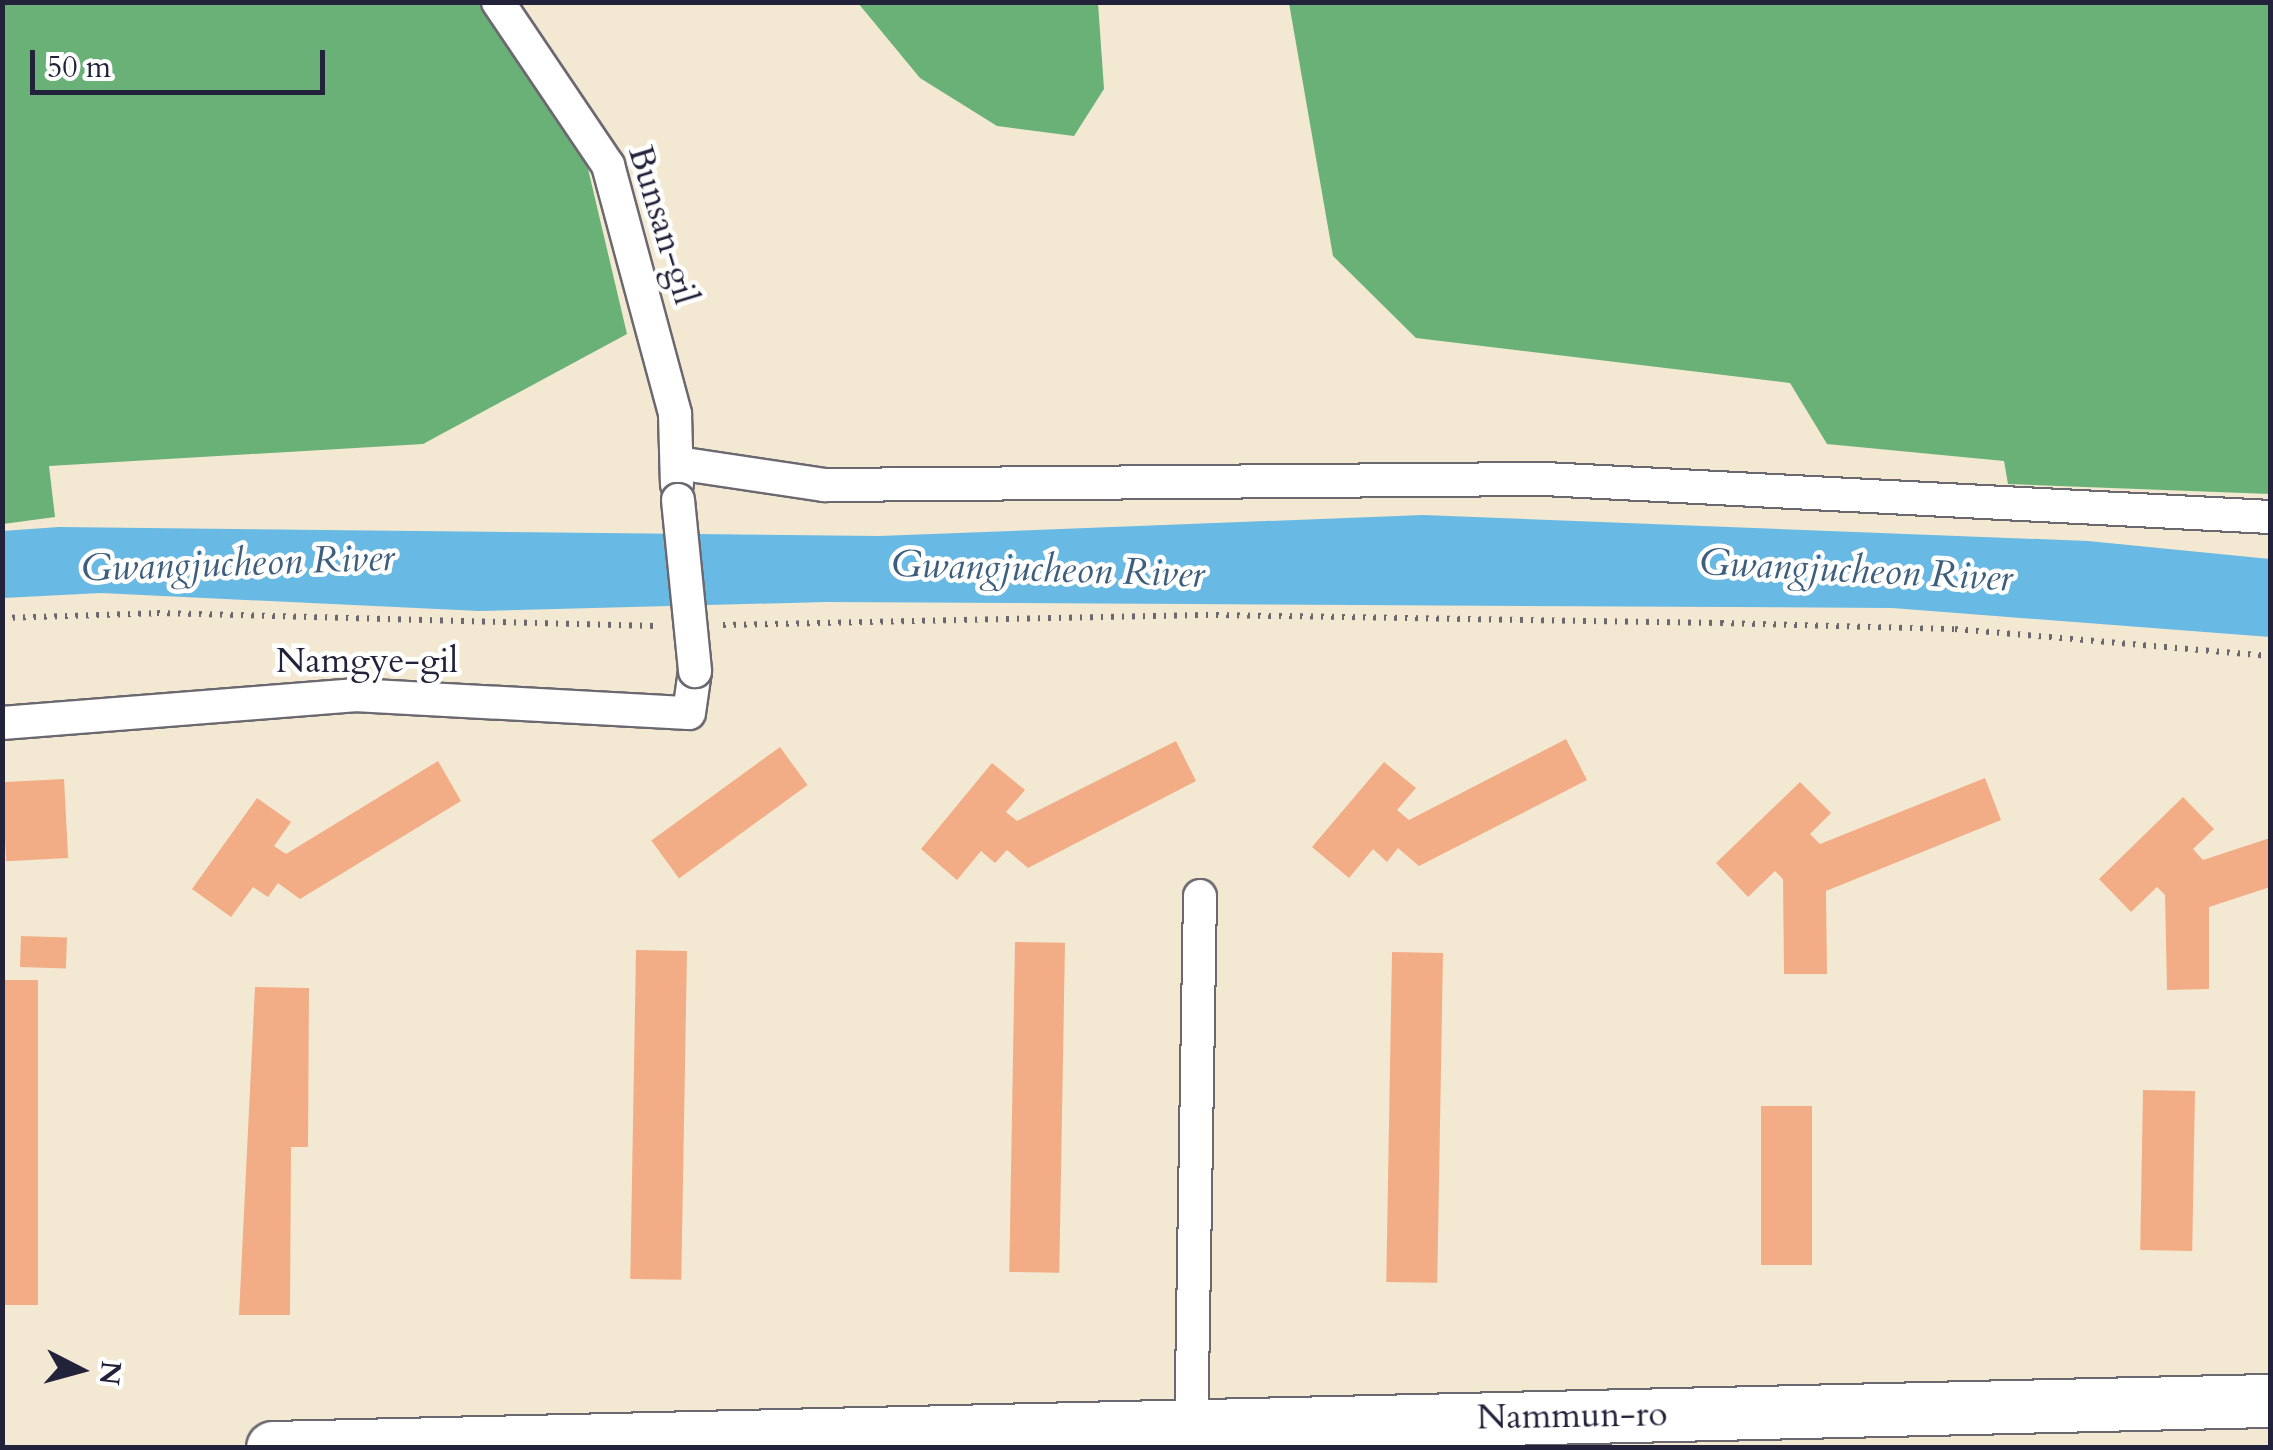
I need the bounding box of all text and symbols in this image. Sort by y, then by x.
scale bar [35,30,330,92]
text: 50 m [47,47,111,88]
street label: Bunsan-gil [619,141,707,309]
water label: Gwangjucheon River [81,536,395,592]
water label: Gwangjucheon River [1698,540,2014,602]
water label: Gwangjucheon River [891,542,1205,598]
street label: Namgye-gil [276,640,458,682]
north arrow [30,1320,130,1420]
text: N [90,1359,130,1387]
street label: Nammun-ro [1476,1393,1668,1439]

